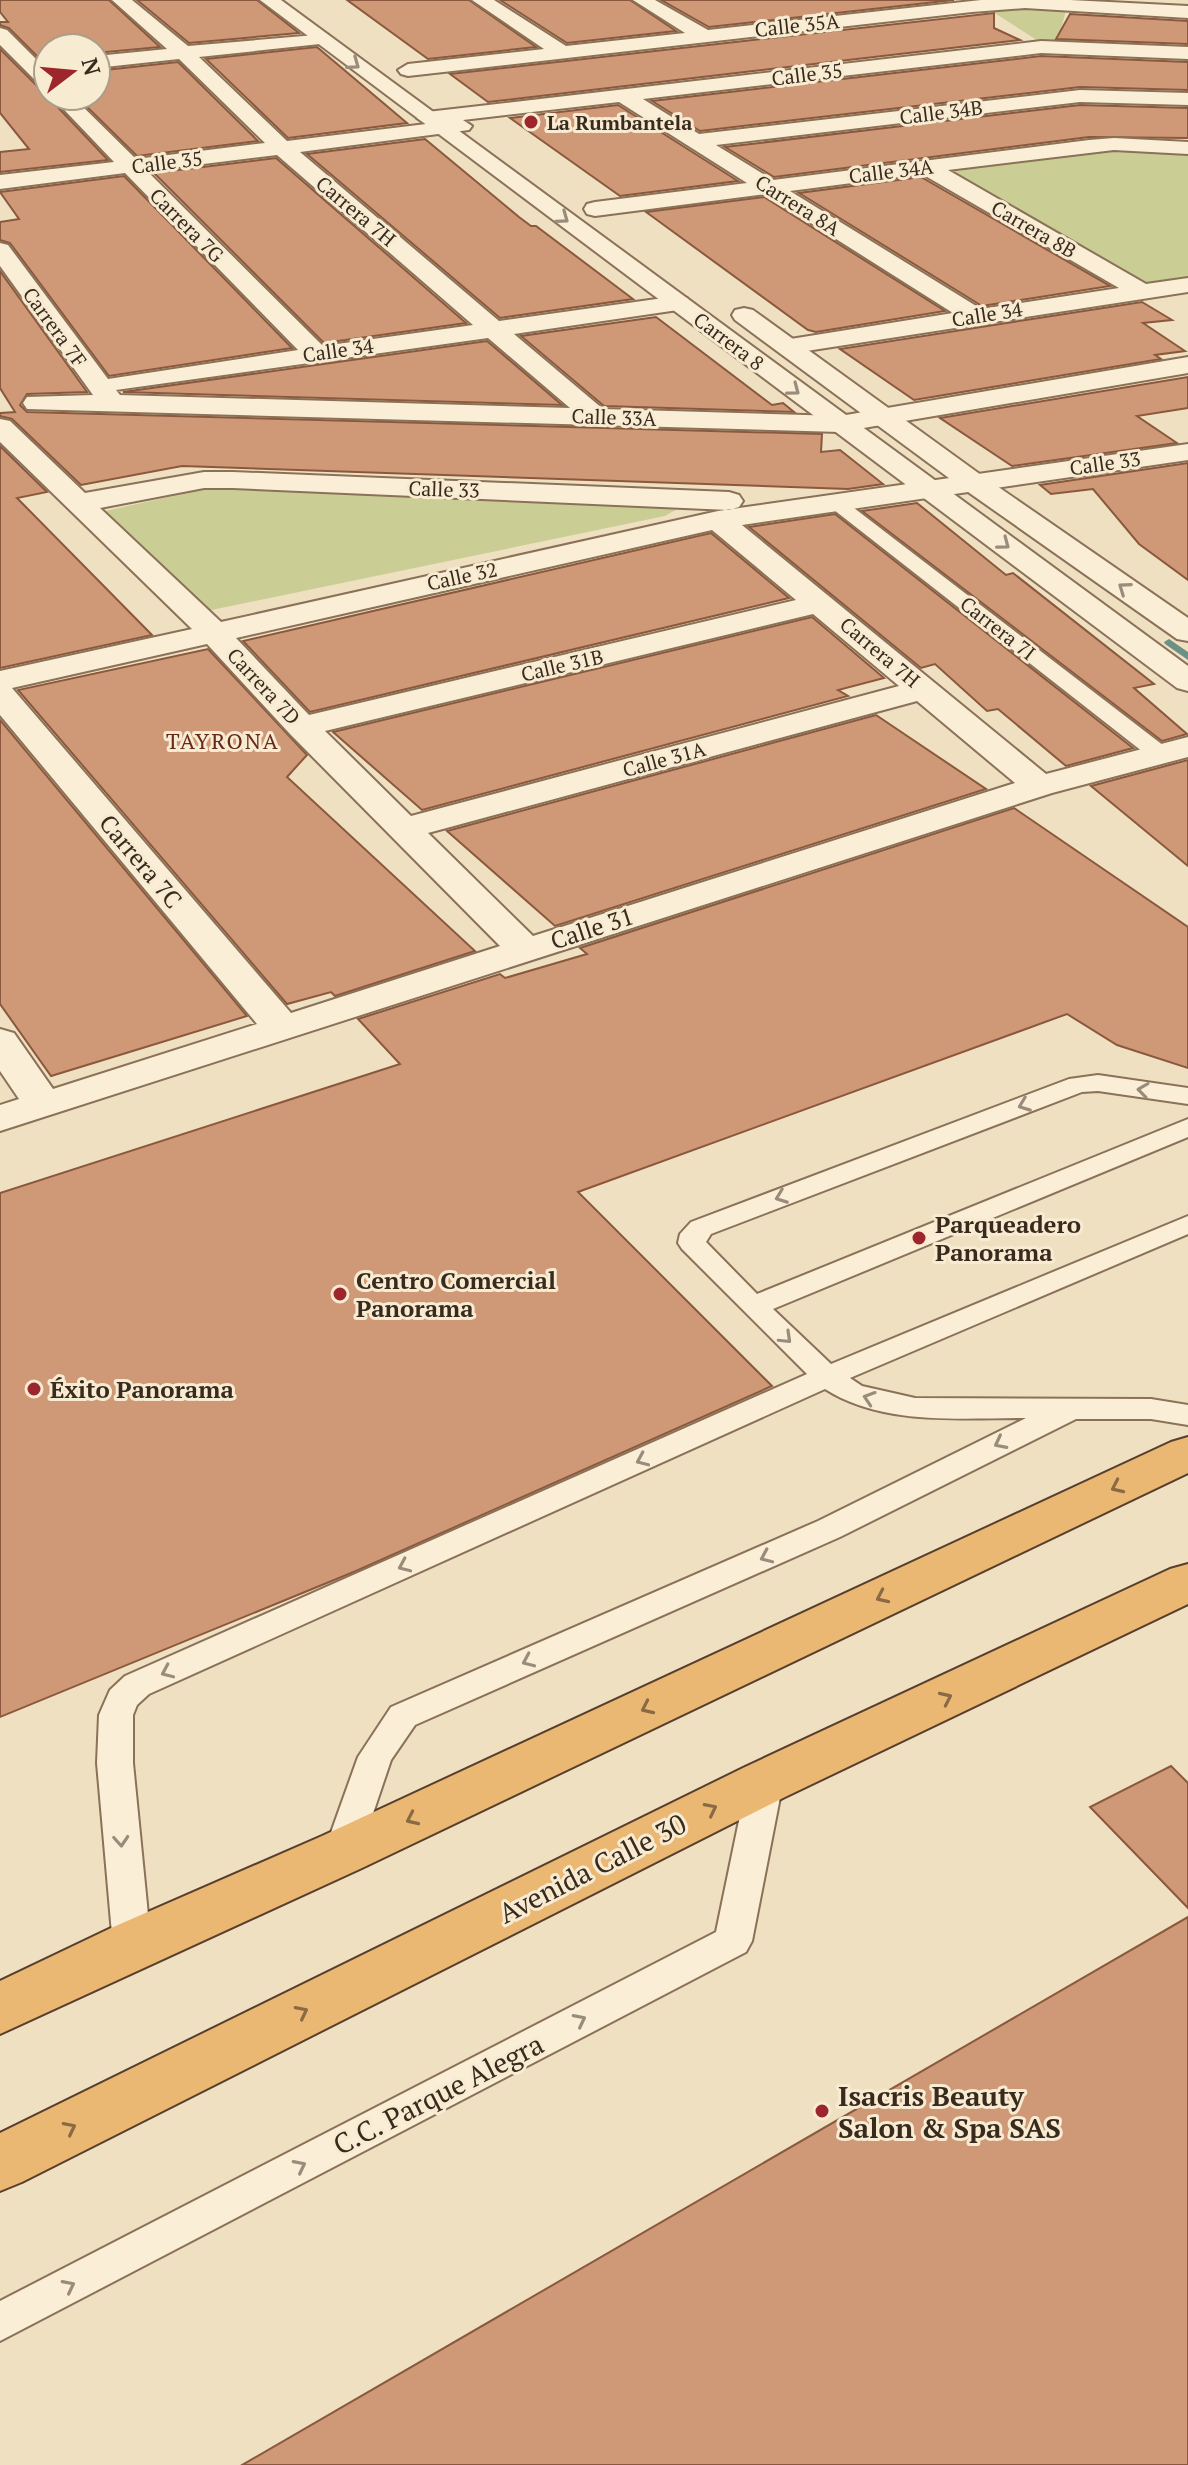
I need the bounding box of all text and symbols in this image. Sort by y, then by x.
street label: Calle 35A [753,7,841,43]
north arrow [32,32,112,112]
text: N [75,54,108,79]
one-way arrow [345,54,360,69]
street label: Calle 35 [770,56,844,92]
street label: Calle 34B [898,94,984,130]
place label: La Rumbantela [547,109,692,136]
marker: La Rumbantela [522,113,540,131]
street label: Calle 35 [130,144,204,180]
street label: Calle 34A [847,152,935,190]
street label: Carrera 8A [750,168,846,242]
street label: Carrera 7H [310,170,402,252]
street label: Carrera 7G [144,182,230,268]
street label: Carrera 8B [987,194,1081,264]
one-way arrow [554,209,569,223]
street label: Carrera 7F [17,282,93,372]
street label: Calle 34 [950,295,1025,333]
street label: Carrera 8 [688,306,770,376]
street label: Calle 34 [301,332,375,368]
one-way arrow [786,380,800,394]
street label: Calle 33A [571,402,657,432]
street label: Calle 33 [1068,445,1142,481]
street label: Calle 33 [408,474,480,504]
one-way arrow [995,535,1009,549]
street label: Calle 32 [424,555,500,597]
one-way arrow [1118,583,1132,598]
street label: Carrera 7I [955,590,1041,666]
street label: Carrera 7H [834,611,926,693]
street label: Carrera 7D [221,642,307,730]
street label: Calle 31B [518,642,606,688]
district label: TAYRONA [166,726,280,755]
street label: Calle 31A [619,735,709,783]
street label: Carrera 7C [93,808,189,914]
street label: Calle 31 [546,900,638,956]
one-way arrow [1136,1082,1150,1099]
one-way arrow [1018,1095,1032,1112]
one-way arrow [775,1187,789,1204]
place label: Parqueadero Panorama [935,1208,1081,1268]
marker: Parqueadero Panorama [910,1229,928,1247]
place label: Centro Comercial Panorama [356,1264,556,1324]
marker: Centro Comercial Panorama [331,1285,349,1303]
one-way arrow [777,1329,791,1344]
place label: Éxito Panorama [50,1373,234,1405]
marker: Éxito Panorama [25,1380,43,1398]
one-way arrow [863,1391,876,1407]
one-way arrow [994,1434,1009,1449]
one-way arrow [635,1450,650,1466]
one-way arrow [1111,1477,1126,1493]
one-way arrow [760,1547,774,1563]
one-way arrow [398,1556,412,1572]
one-way arrow [876,1587,891,1603]
one-way arrow [522,1652,537,1668]
one-way arrow [160,1662,175,1678]
one-way arrow [937,1692,952,1708]
one-way arrow [641,1698,655,1714]
one-way arrow [702,1803,717,1819]
street label: Avenida Calle 30 [492,1805,692,1931]
one-way arrow [405,1809,420,1825]
one-way arrow [112,1835,129,1848]
one-way arrow [294,2007,309,2022]
one-way arrow [572,2015,587,2030]
street label: C.C. Parque Alegra [327,2025,549,2163]
place label: Isacris Beauty Salon & Spa SAS [838,2077,1061,2146]
marker: Isacris Beauty Salon & Spa SAS [813,2102,831,2120]
one-way arrow [61,2123,76,2138]
one-way arrow [292,2160,306,2175]
one-way arrow [61,2280,76,2295]

